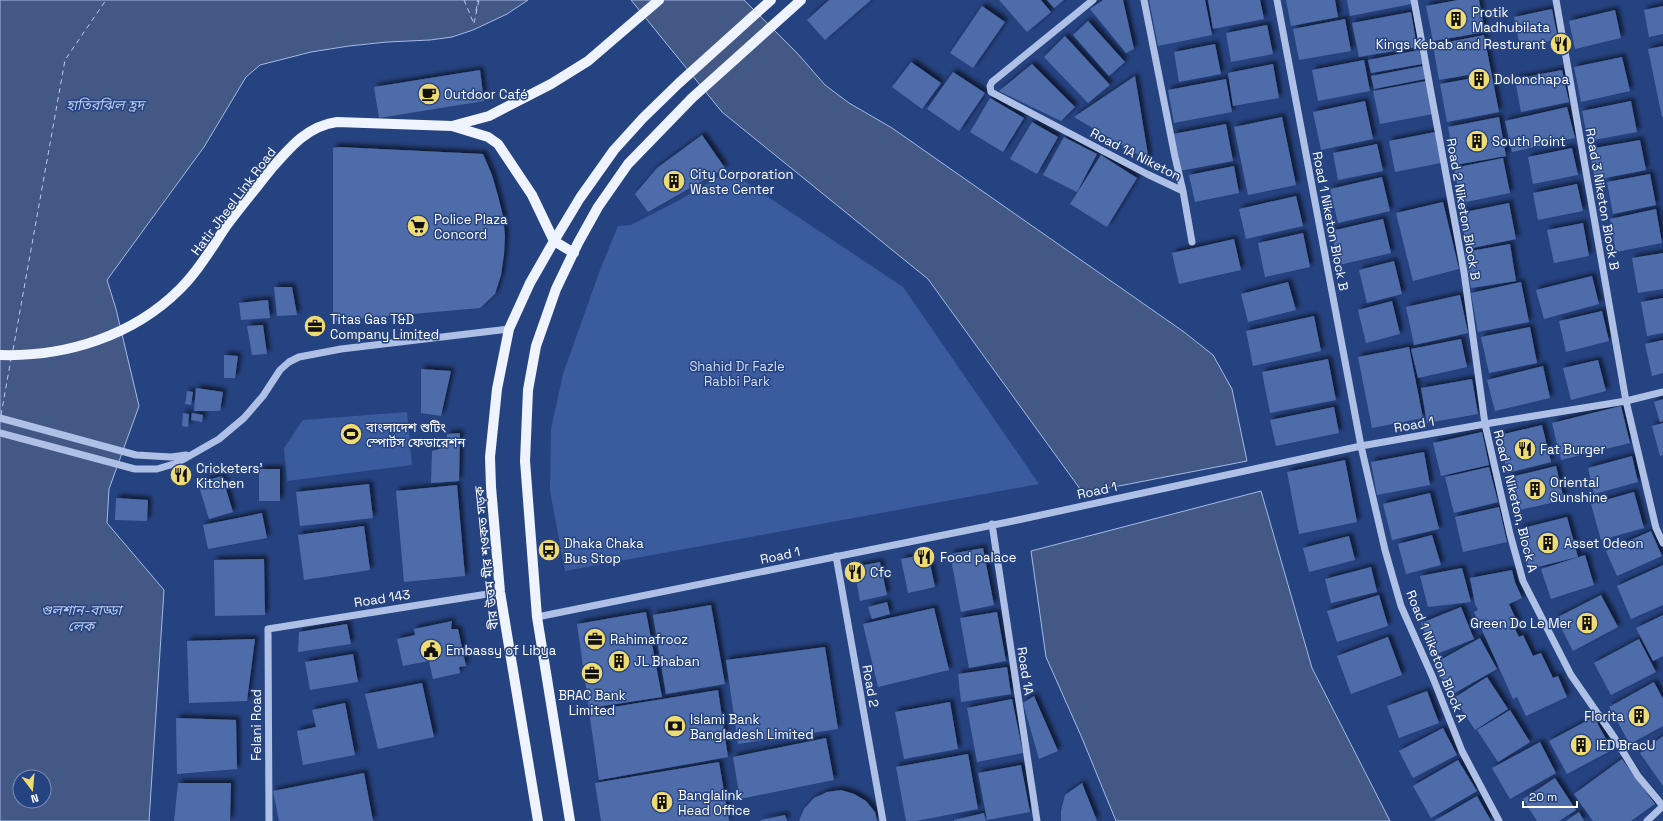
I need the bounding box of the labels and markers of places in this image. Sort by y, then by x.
place label: Protik Madhubilata [1472,4,1550,36]
building icon: Protik Madhubilata [1443,6,1469,32]
restaurant icon: Kings Kebab and Resturant [1548,31,1574,57]
place label: Kings Kebab and Resturant [1376,36,1546,53]
building icon: Dolonchapa [1466,66,1492,92]
place label: Dolonchapa [1494,71,1569,88]
cafe icon: Outdoor Café [416,81,442,107]
place label: Outdoor Café [444,86,528,103]
building icon: South Point [1464,128,1490,154]
place label: South Point [1492,133,1566,150]
place label: City Corporation Waste Center [690,166,793,198]
building icon: City Corporation Waste Center [661,168,687,194]
place label: Police Plaza Concord [434,211,508,243]
supermarket icon: Police Plaza Concord [405,213,431,239]
place label: Titas Gas T&D Company Limited [330,311,439,343]
office icon: Titas Gas T&D Company Limited [302,313,328,339]
place label: বাংলাদেশ শুটিং স্পোর্টস ফেডারেশন [365,419,465,451]
sports icon: বাংলাদেশ শুটিং স্পোর্টস ফেডারেশন [338,421,364,447]
restaurant icon: Fat Burger [1512,436,1538,462]
place label: Fat Burger [1540,441,1606,458]
place label: Cricketers’ Kitchen [196,460,263,492]
restaurant icon: Cricketers’ Kitchen [168,462,194,488]
place label: Oriental Sunshine [1550,474,1608,506]
building icon: Oriental Sunshine [1522,476,1548,502]
building icon: Asset Odeon [1535,530,1561,556]
place label: Dhaka Chaka Bus Stop [564,535,644,567]
place label: Asset Odeon [1564,535,1643,552]
bus stop icon: Dhaka Chaka Bus Stop [536,537,562,563]
restaurant icon: Food palace [911,544,937,570]
place label: Food palace [940,549,1017,566]
restaurant icon: Cfc [842,559,868,585]
place label: Cfc [870,564,892,581]
building icon: Green Do Le Mer [1574,610,1600,636]
place label: Green Do Le Mer [1470,615,1572,632]
office icon: Rahimafrooz [582,626,608,652]
place label: Rahimafrooz [610,631,688,648]
public building icon: Embassy of Libya [418,637,444,663]
place label: Embassy of Libya [446,642,557,659]
building icon: JL Bhaban [606,648,632,674]
place label: JL Bhaban [634,653,700,670]
office icon: BRAC Bank Limited [579,660,605,686]
place label: BRAC Bank Limited [558,687,626,719]
building icon: Florita [1626,703,1652,729]
place label: Florita [1584,708,1625,725]
place label: Islami Bank Bangladesh Limited [690,711,814,743]
bank icon: Islami Bank Bangladesh Limited [662,713,688,739]
building icon: IED BracU [1568,732,1594,758]
place label: IED BracU [1596,737,1655,754]
place label: Banglalink Head Office [678,787,750,819]
building icon: Banglalink Head Office [649,789,675,815]

